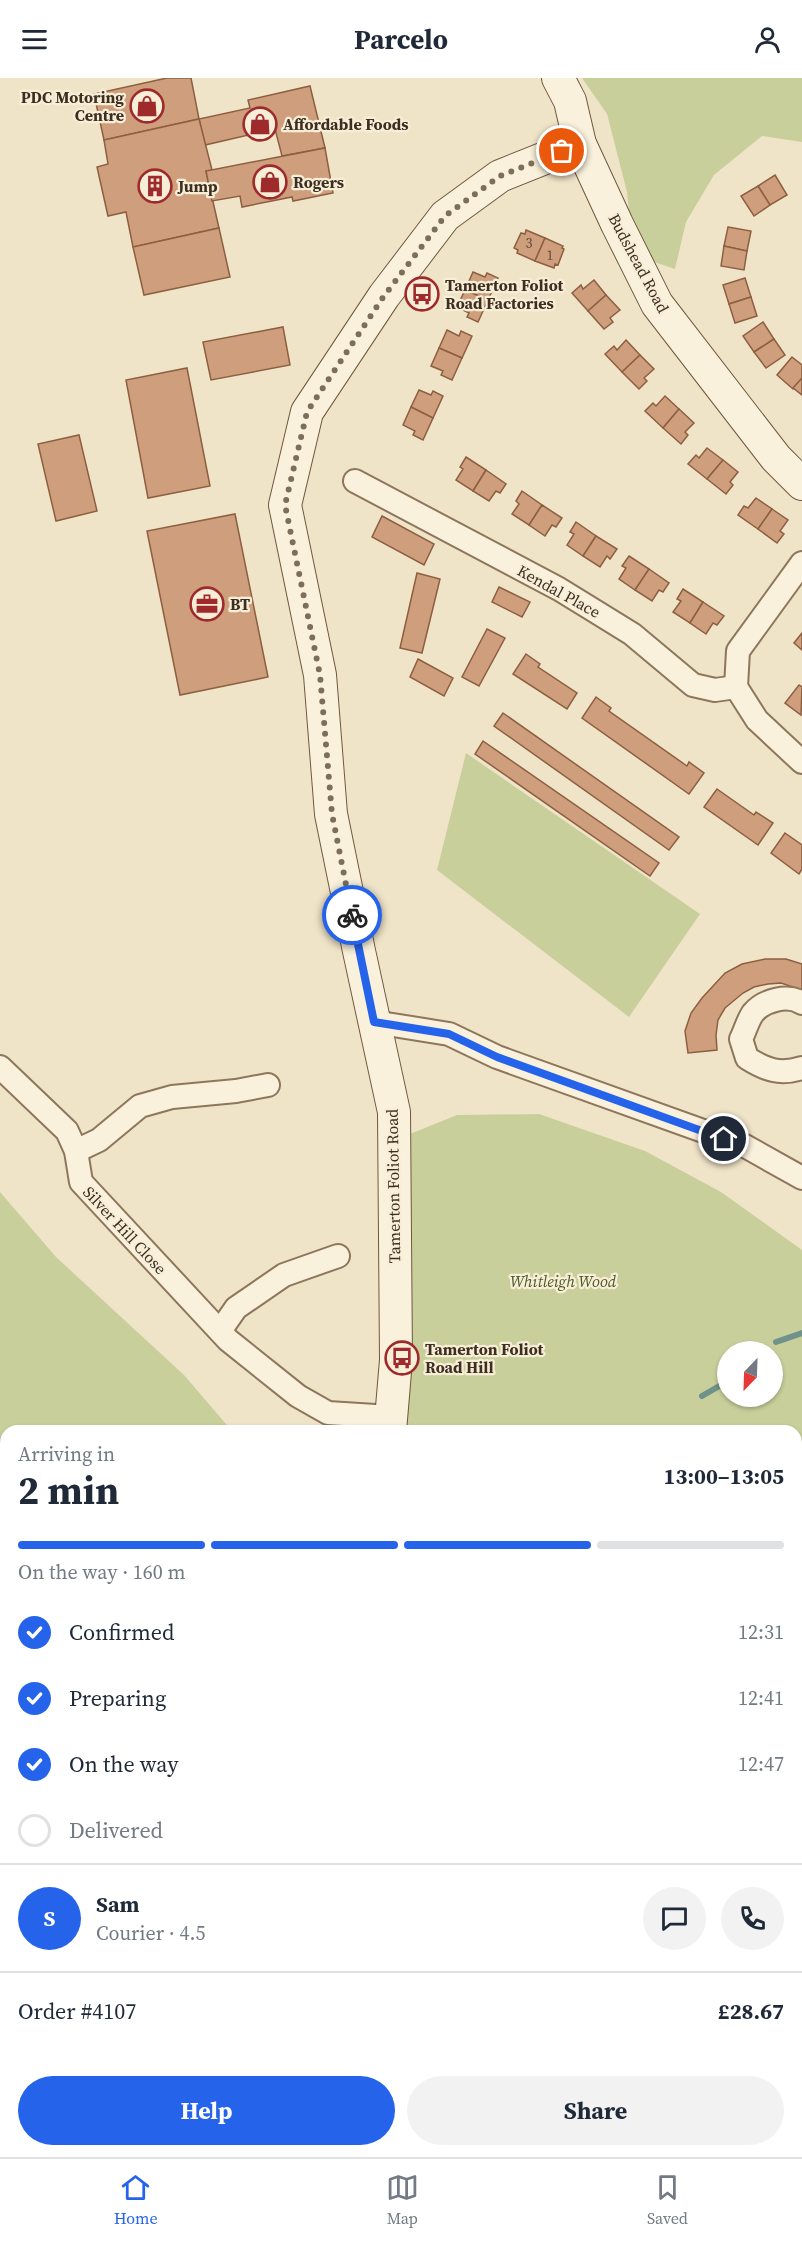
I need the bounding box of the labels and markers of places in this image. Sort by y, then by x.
place label: PDC Motoring Centre [21,86,124,126]
shop icon: PDC Motoring Centre [129,88,165,124]
shop icon: Affordable Foods [242,106,278,142]
place label: Affordable Foods [283,113,409,135]
pin [536,125,587,176]
shop icon: Rogers [252,164,288,200]
building icon: Jump [137,168,173,204]
place label: Rogers [293,171,344,193]
place label: Jump [177,175,218,197]
place label: Tamerton Foliot Road Factories [445,274,564,314]
bus stop icon: Tamerton Foliot Road Factories [404,276,440,312]
office icon: BT [189,586,225,622]
place label: BT [230,593,250,615]
pin [698,1113,749,1164]
place label: Tamerton Foliot Road Hill [425,1338,544,1378]
bus stop icon: Tamerton Foliot Road Hill [384,1340,420,1376]

